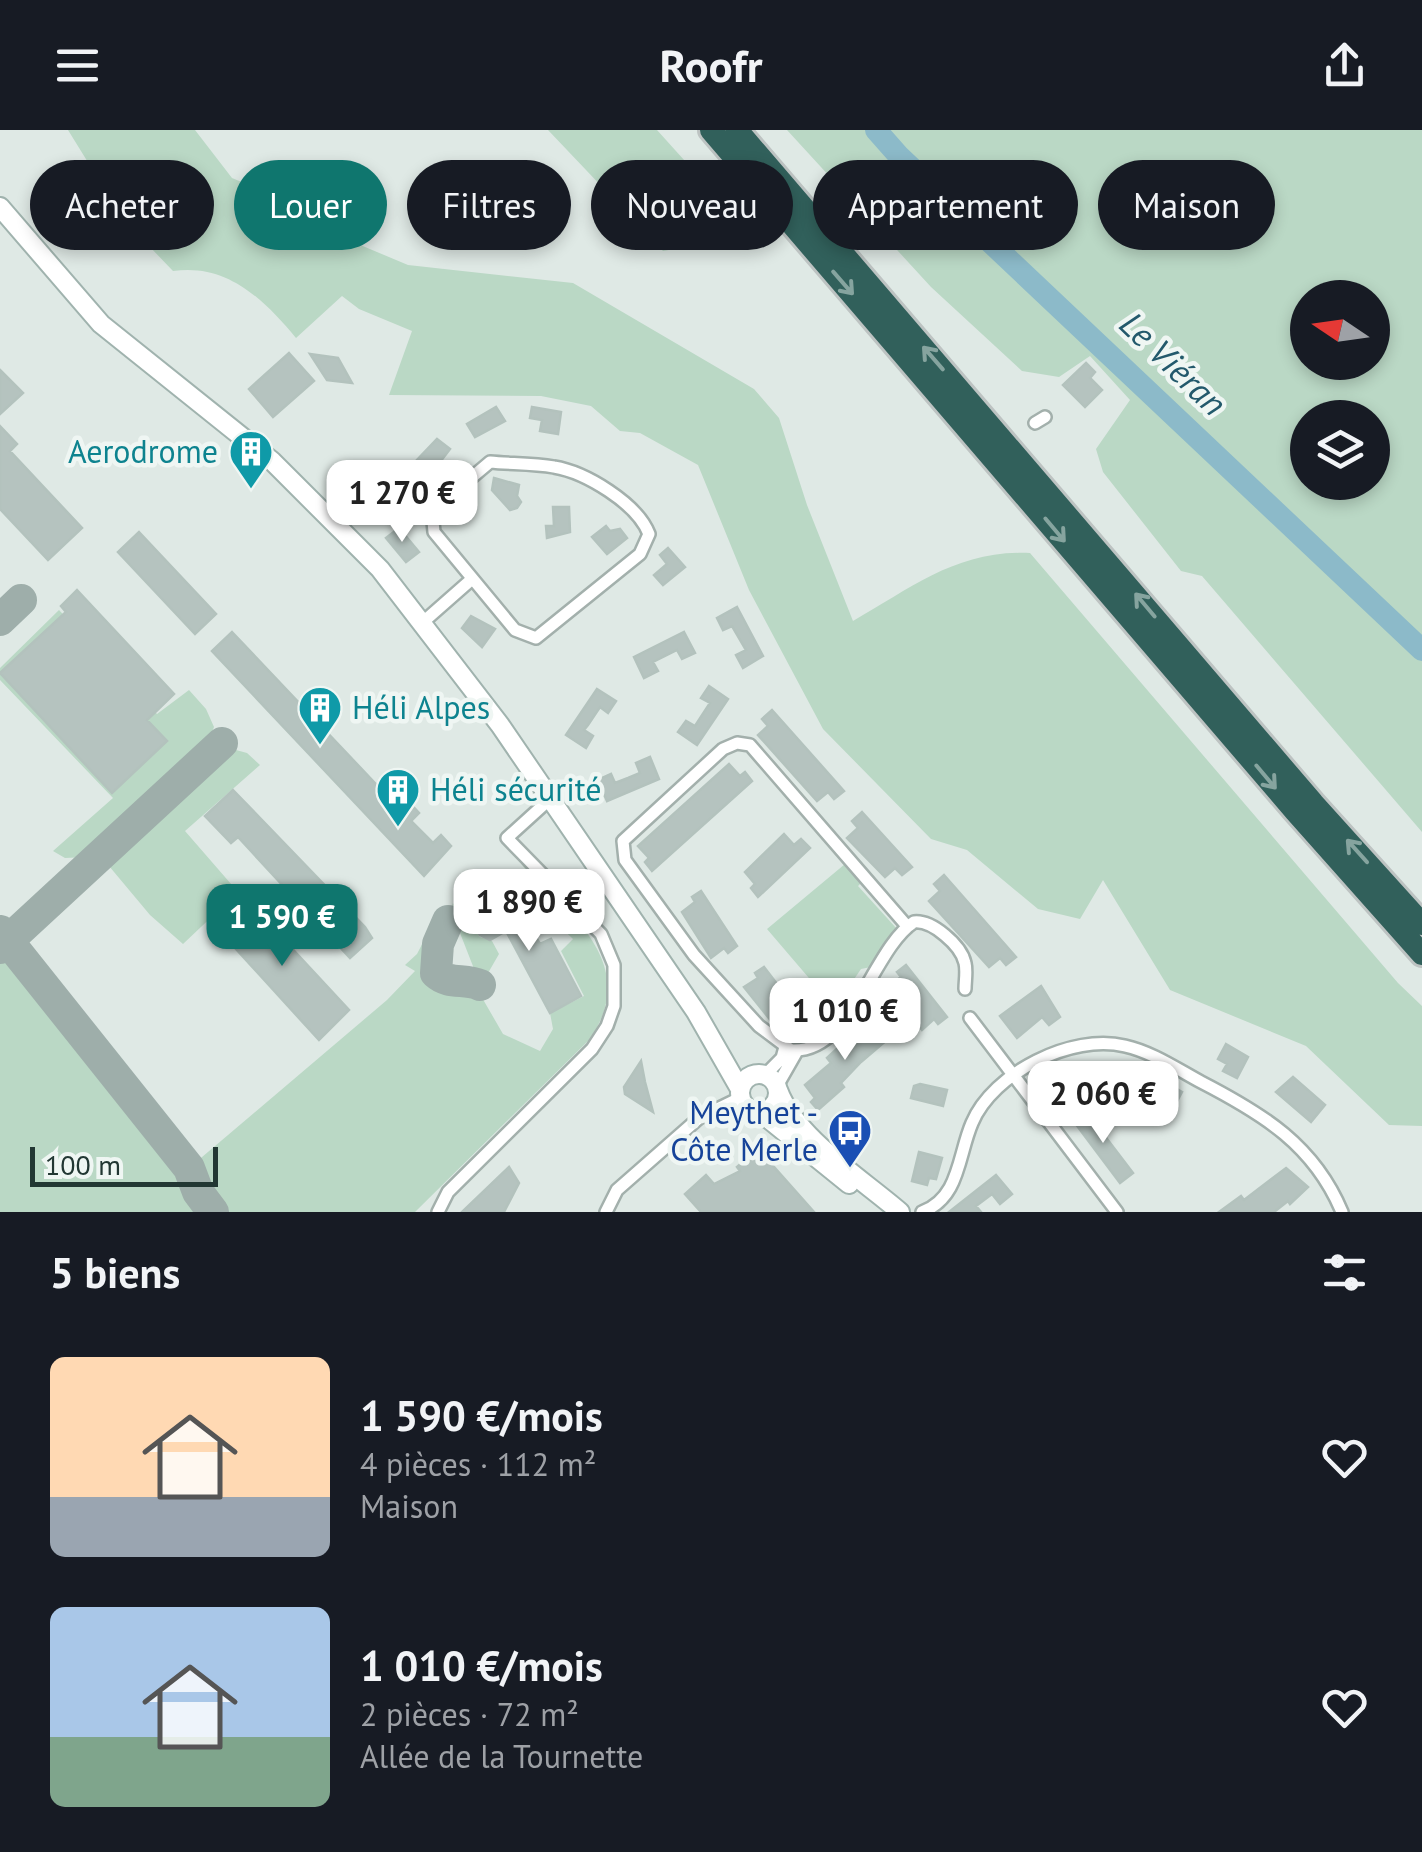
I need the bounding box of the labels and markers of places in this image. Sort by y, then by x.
building icon: Aerodrome [228,429,274,490]
place label: Aerodrome [68,430,218,472]
pin: 1 270 € [310,460,494,545]
building icon: Héli Alpes [297,685,343,746]
place label: Héli Alpes [352,686,490,728]
building icon: Héli sécurité [375,767,421,828]
place label: Héli sécurité [430,768,602,810]
pin: 1 890 € [437,869,621,954]
pin: 1 590 € [190,884,374,969]
pin: 1 010 € [753,978,937,1063]
pin: 2 060 € [1011,1061,1195,1146]
place label: Meythet - Côte Merle [670,1091,818,1170]
bus stop icon: Meythet - Côte Merle [827,1108,873,1169]

